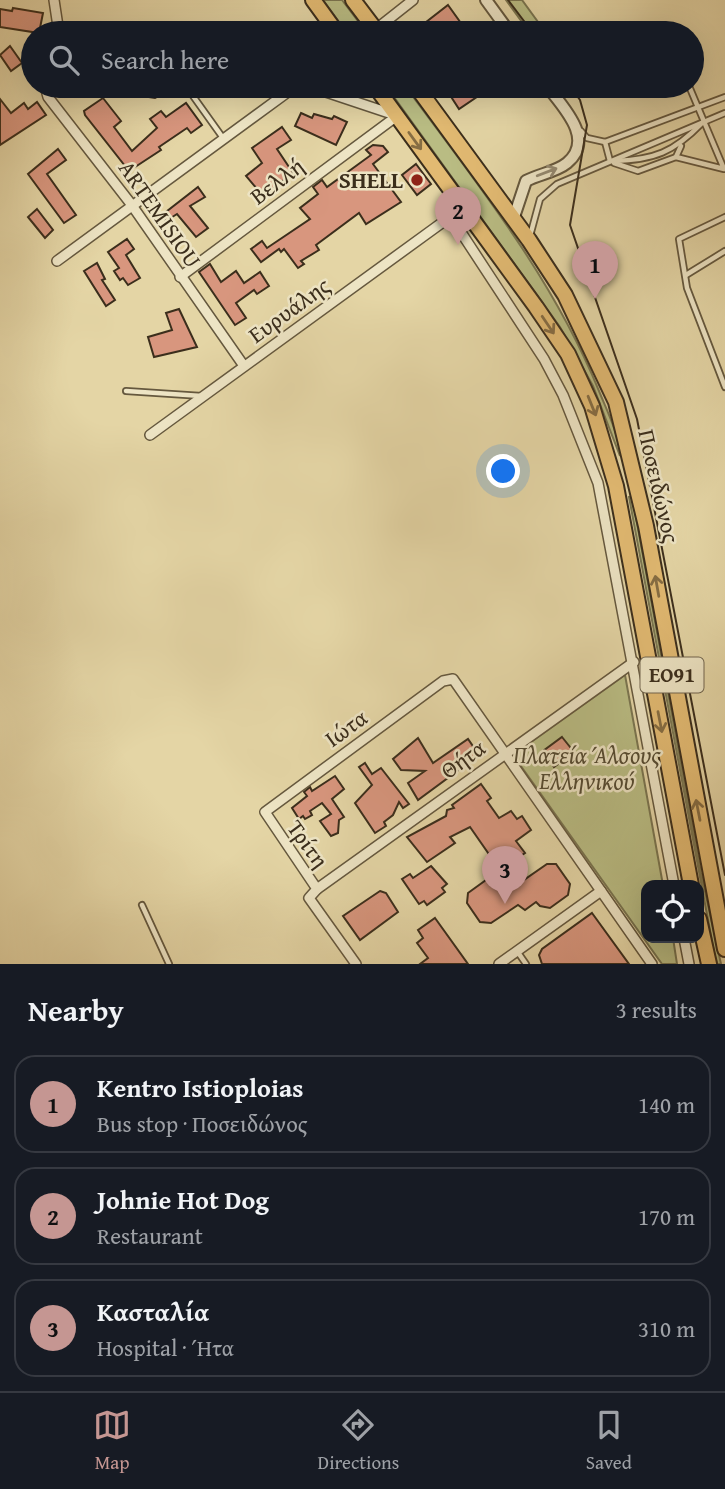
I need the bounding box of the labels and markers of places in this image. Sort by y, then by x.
place label: SHELL [339,163,403,196]
marker: SHELL [409,172,425,188]
pin: 2 [435,187,481,245]
pin: 1 [572,241,618,299]
pin: 3 [482,846,528,904]

